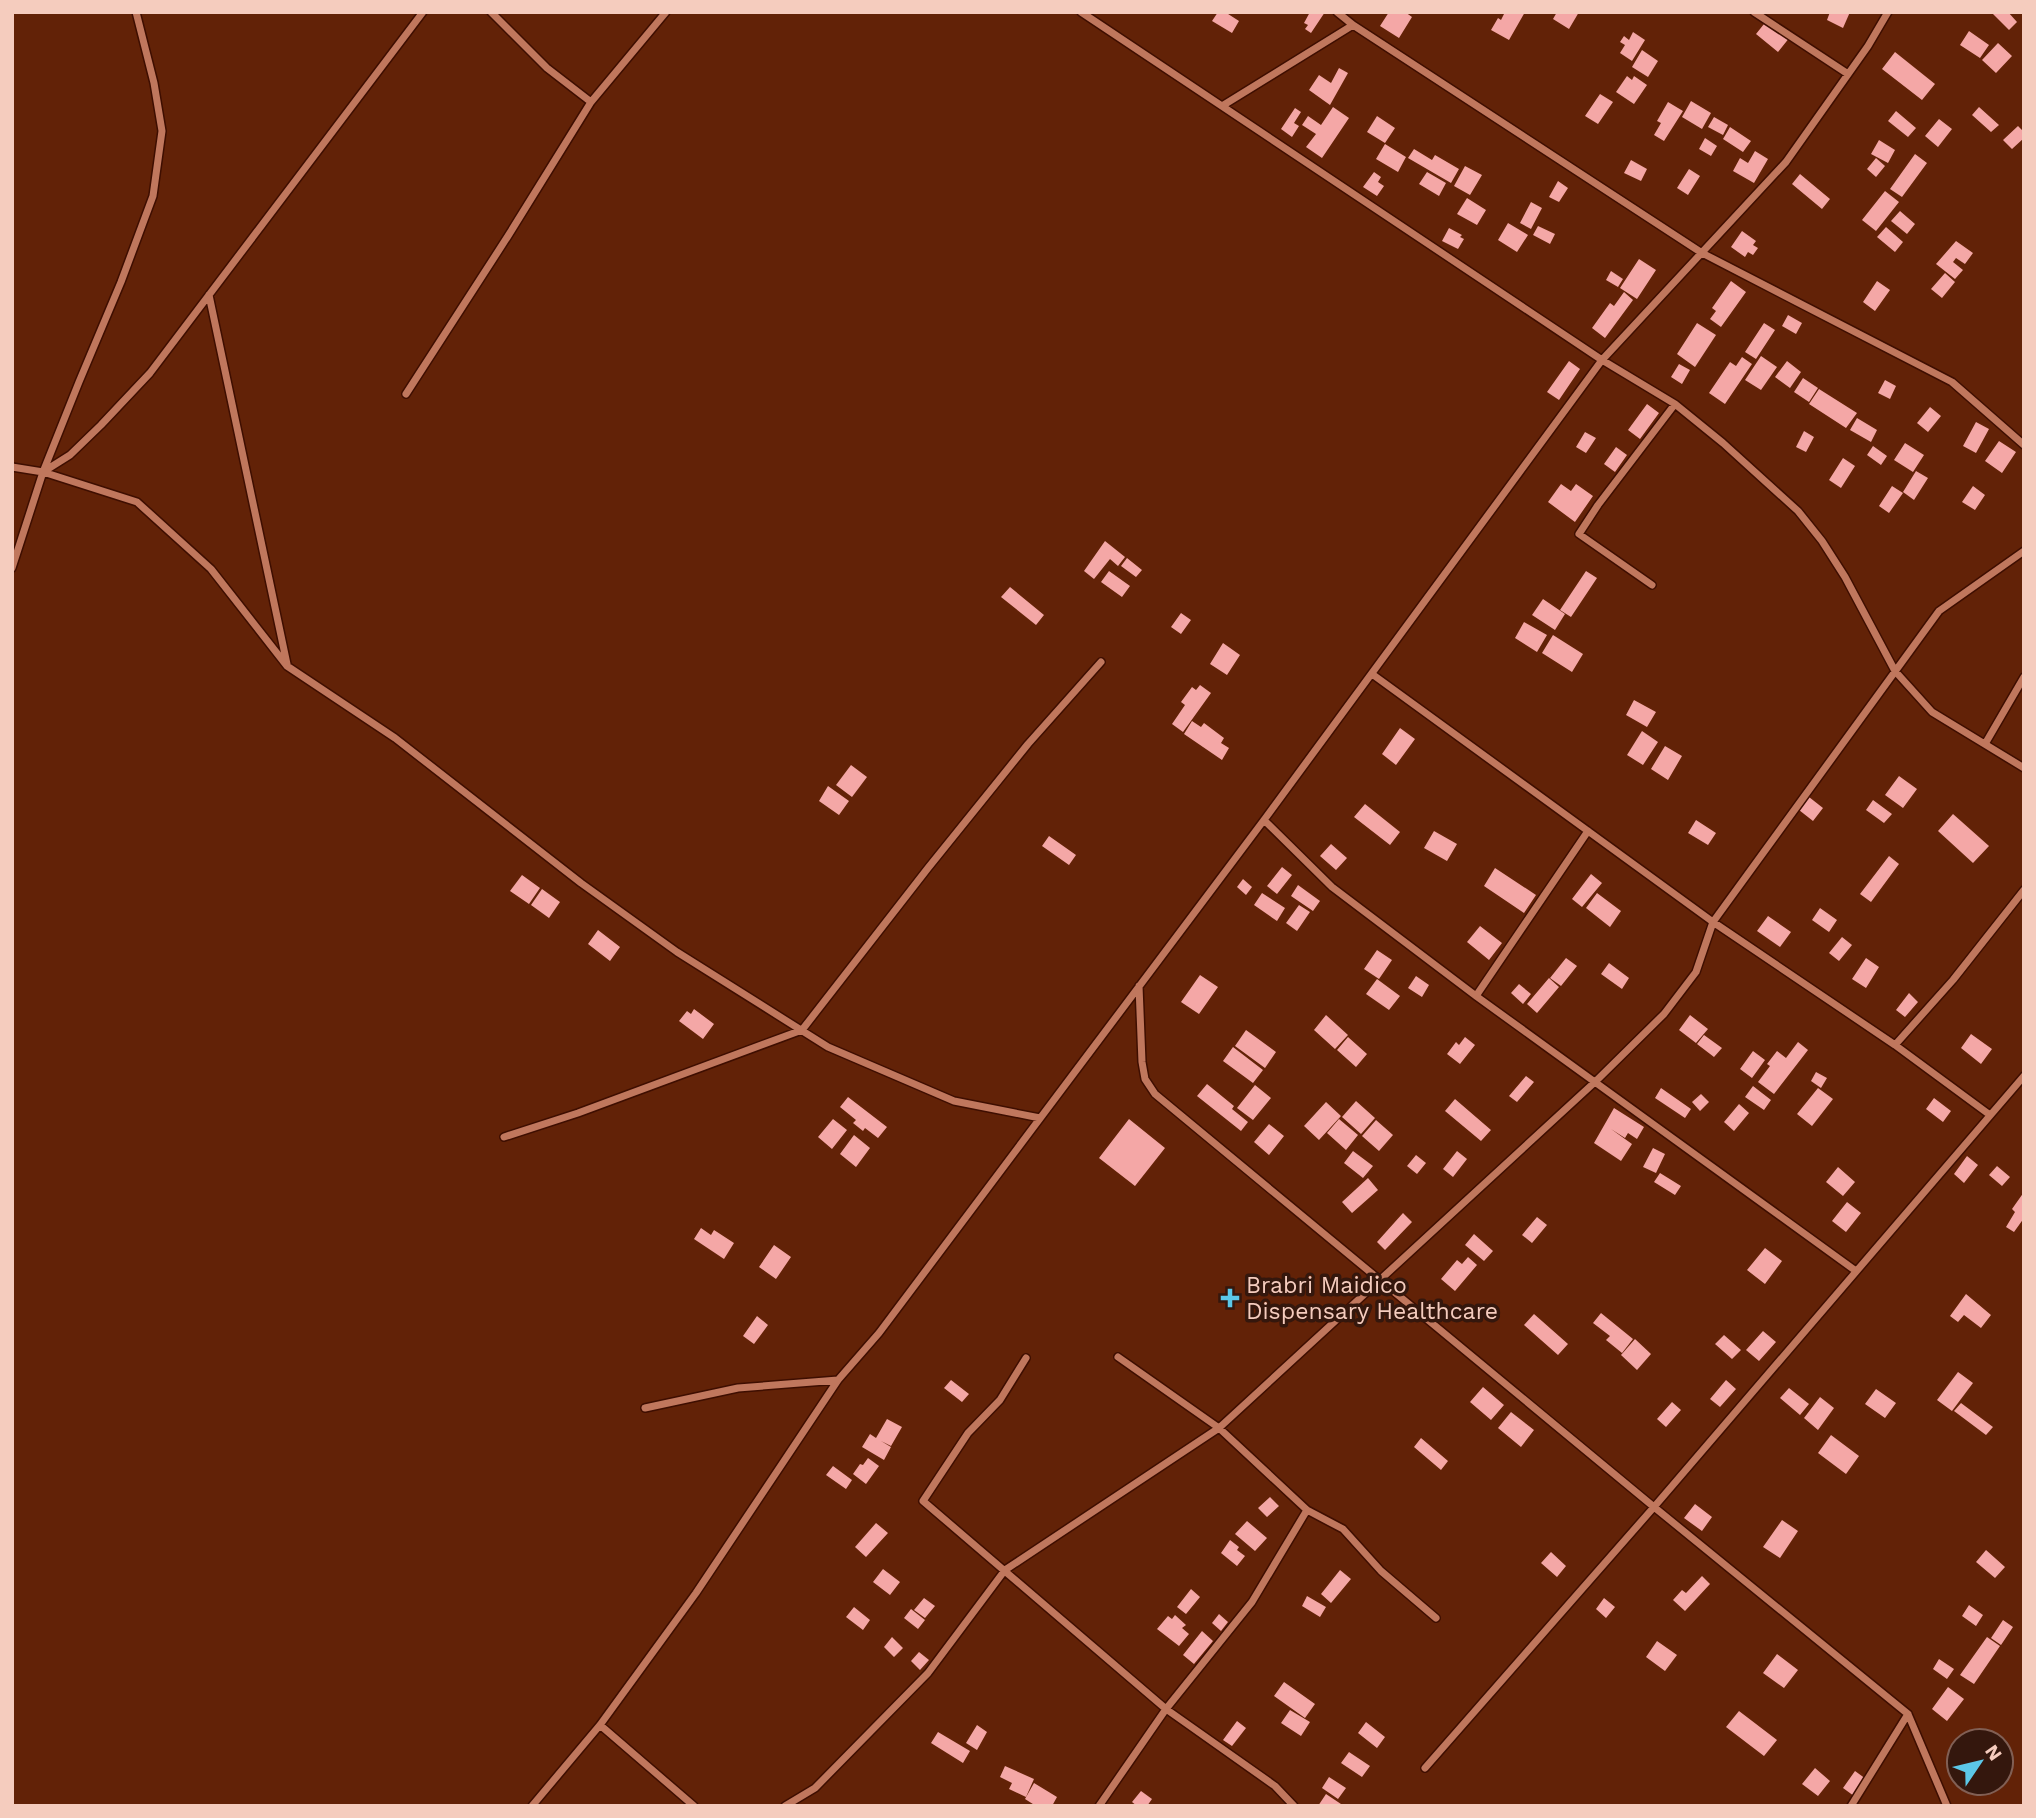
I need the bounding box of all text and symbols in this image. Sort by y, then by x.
place label: Brabri Maidico Dispensary Healthcare [1246,1272,1498,1325]
marker: Brabri Maidico Dispensary Healthcare [1220,1288,1240,1308]
north arrow [1945,1727,2015,1797]
text: N [1980,1740,2007,1765]

